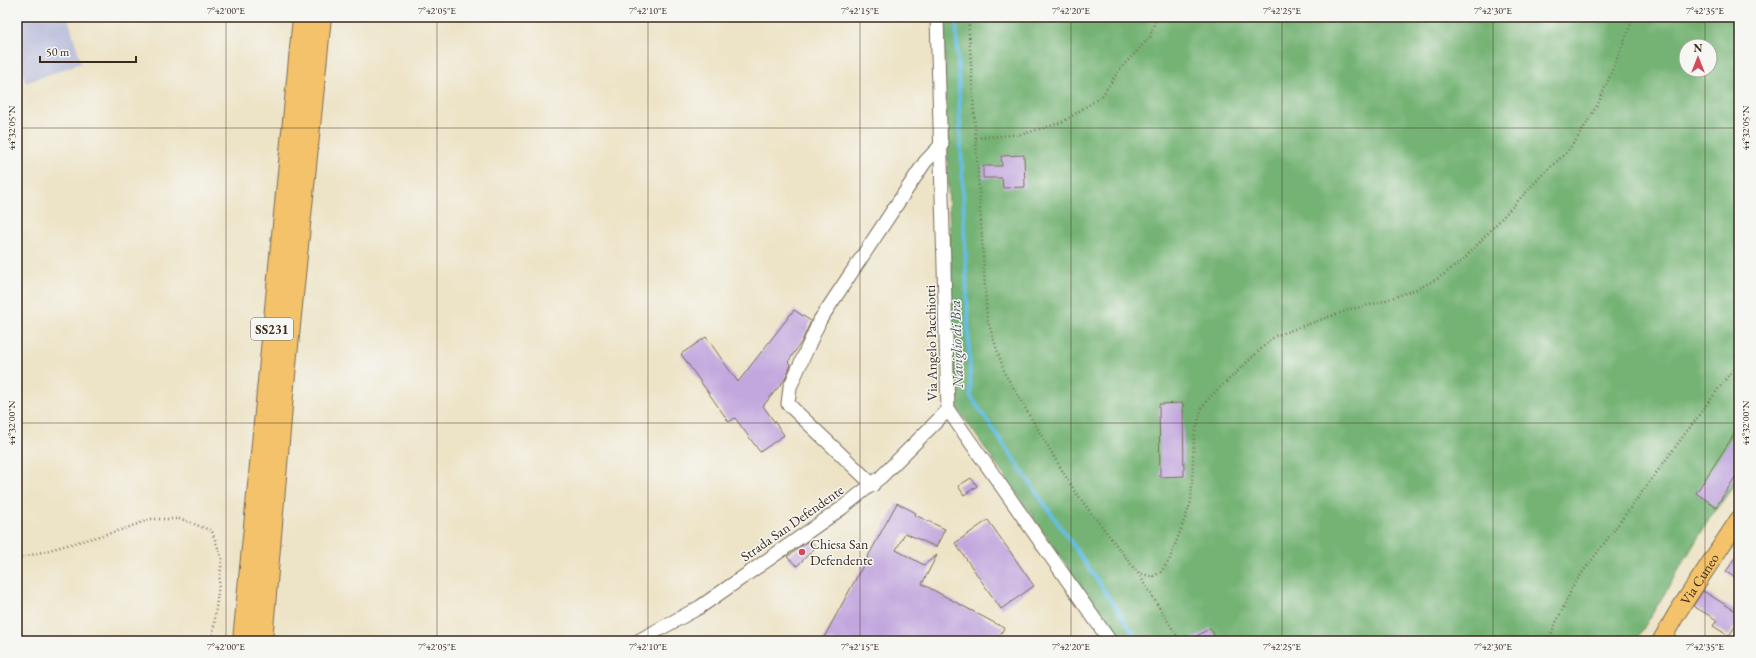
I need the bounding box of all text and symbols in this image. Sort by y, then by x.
text: 7°42'00"E [207,4,245,17]
text: 7°42'05"E [418,4,456,17]
text: 7°42'10"E [629,4,667,17]
text: 7°42'15"E [841,4,879,17]
text: 7°42'20"E [1052,4,1090,17]
text: 7°42'25"E [1263,4,1301,17]
text: 7°42'30"E [1474,4,1512,17]
text: 7°42'35"E [1686,4,1724,17]
scale bar [40,38,136,64]
north arrow [1678,38,1718,78]
text: N [1694,41,1703,55]
text: 50 m [46,44,70,60]
text: 44°32'05"N [5,105,18,150]
text: 44°32'05"N [1739,105,1752,150]
street label: Via Angelo Pacchiotti [921,284,941,401]
water label: Naviglio di Bra [945,299,967,390]
road number: SS231 [251,318,293,340]
text: 44°32'00"N [5,400,18,445]
text: 44°32'00"N [1739,400,1752,445]
street label: Strada San Defendente [737,480,847,565]
place label: Chiesa San Defendente [810,535,873,569]
marker: Chiesa San Defendente [797,547,807,557]
street label: Via Cuneo [1676,550,1723,608]
text: 7°42'00"E [207,640,245,653]
text: 7°42'05"E [418,640,456,653]
text: 7°42'10"E [629,640,667,653]
text: 7°42'15"E [841,640,879,653]
text: 7°42'20"E [1052,640,1090,653]
text: 7°42'25"E [1263,640,1301,653]
text: 7°42'30"E [1474,640,1512,653]
text: 7°42'35"E [1686,640,1724,653]

